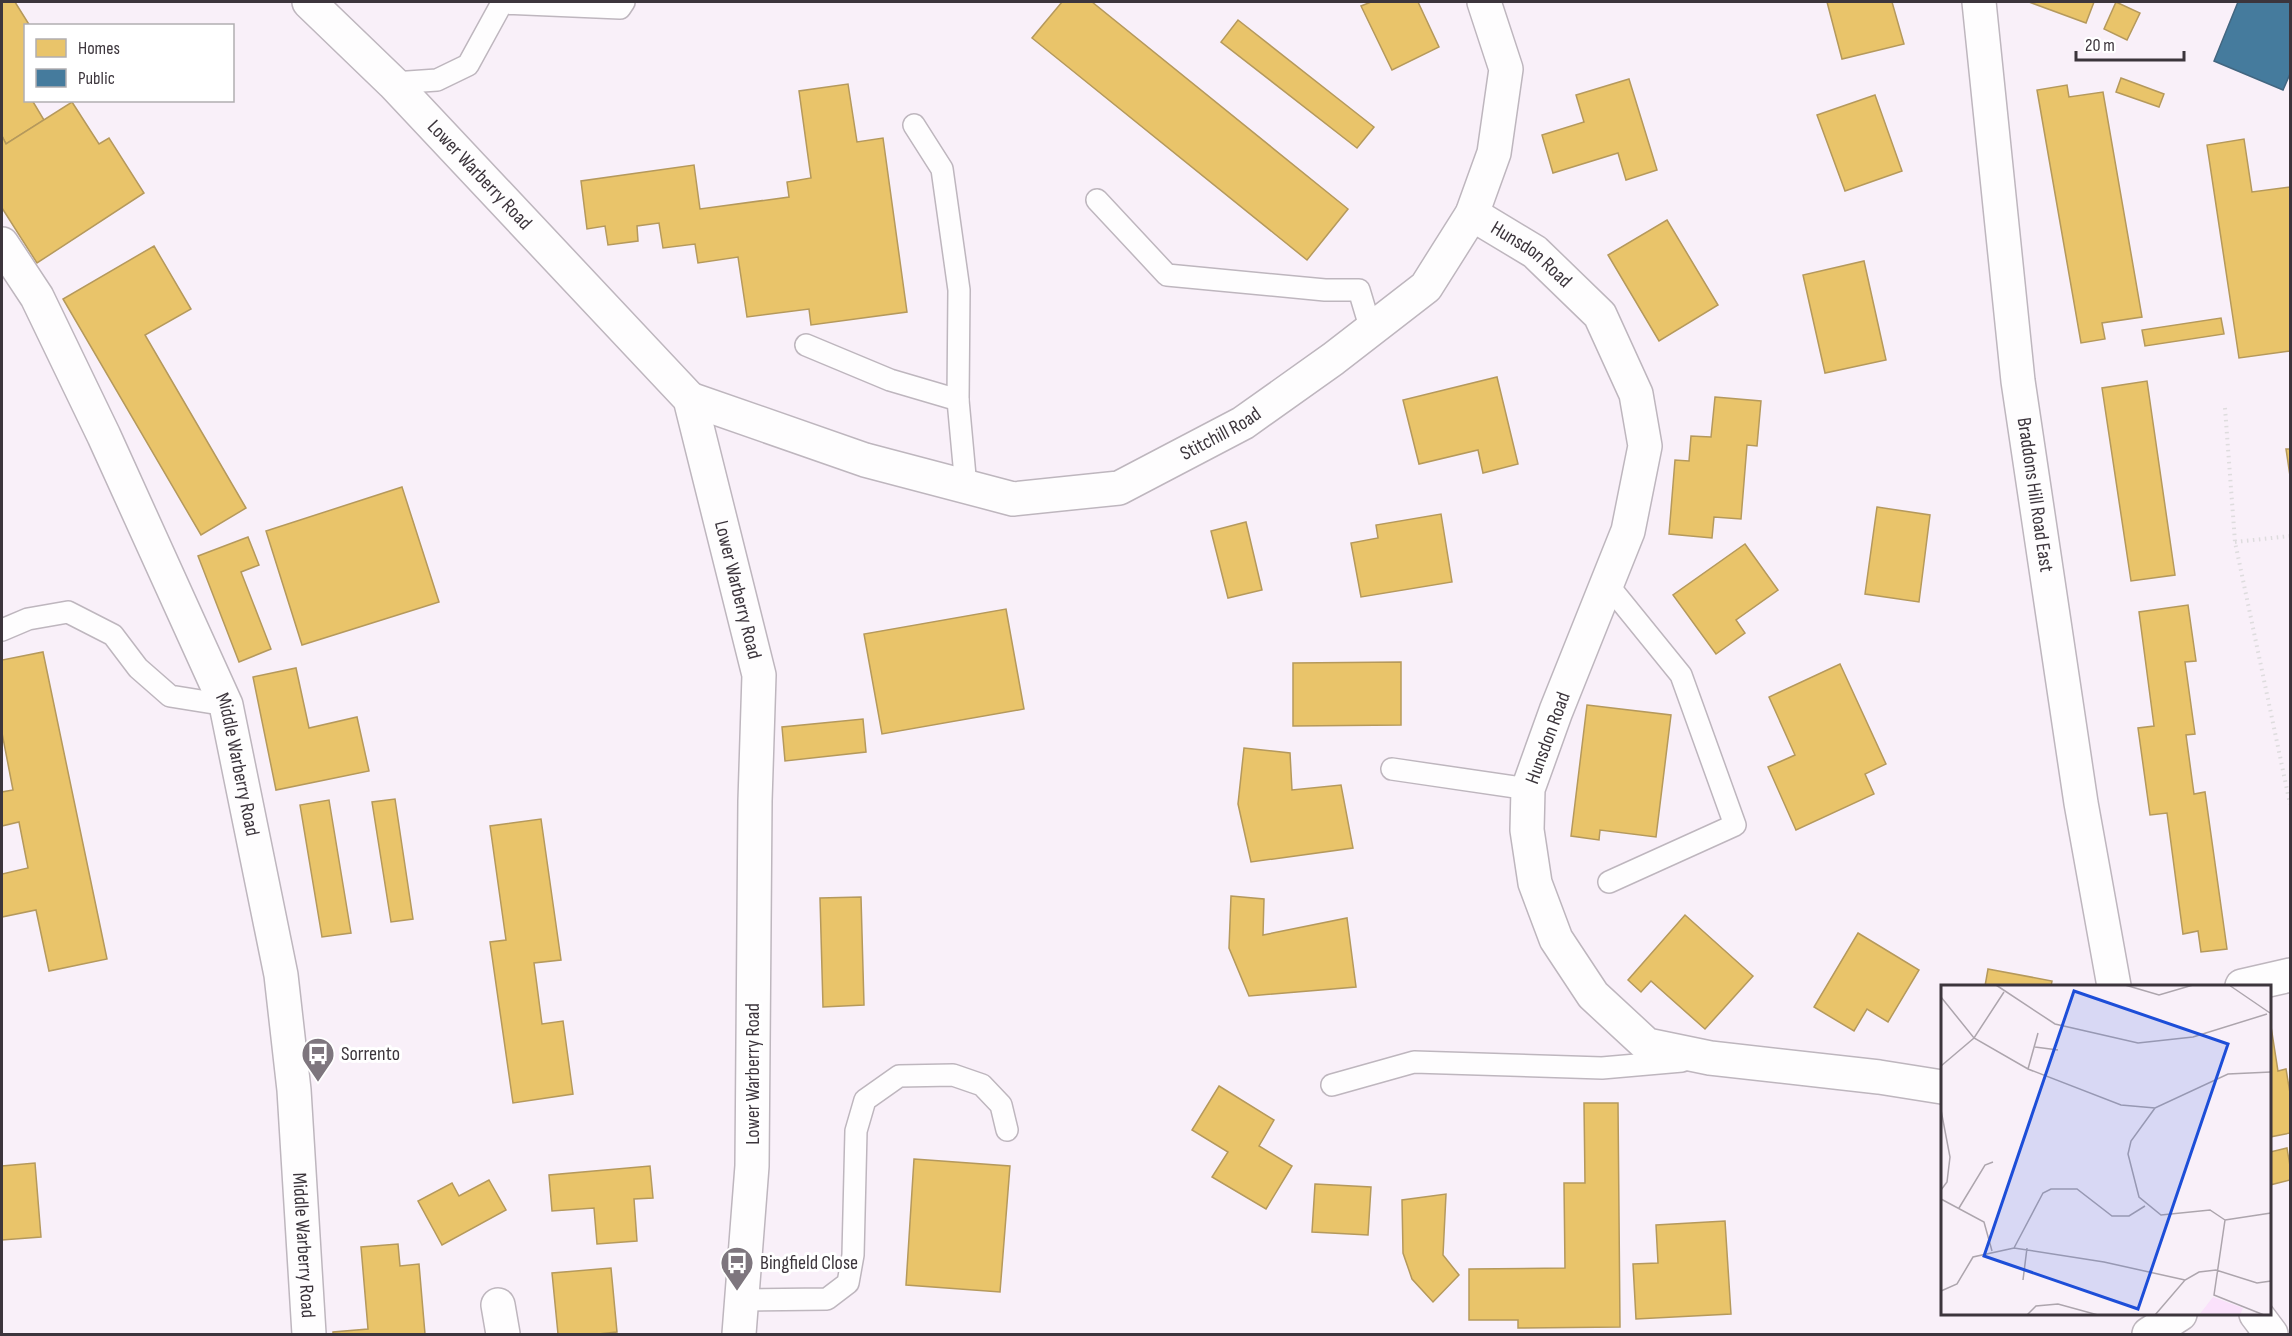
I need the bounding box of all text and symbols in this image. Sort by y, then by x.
legend [24,24,234,102]
scale bar [2076,24,2184,62]
text: 20 m [2085,35,2115,56]
text: Homes [78,38,120,59]
text: Public [78,68,115,89]
street label: Lower Warberry Road [422,115,537,235]
street label: Hunsdon Road [1486,216,1577,293]
street label: Stitchill Road [1176,402,1266,466]
street label: Braddons Hill Road East [2012,416,2058,574]
street label: Lower Warberry Road [709,518,767,661]
street label: Middle Warberry Road [210,689,264,838]
street label: Hunsdon Road [1520,689,1576,787]
inset map [1941,985,2271,1315]
street label: Lower Warberry Road [741,1003,765,1145]
bus stop icon: Sorrento [300,1036,336,1083]
place label: Sorrento [341,1042,400,1066]
street label: Middle Warberry Road [287,1172,320,1319]
bus stop icon: Bingfield Close [719,1245,755,1292]
place label: Bingfield Close [760,1251,858,1275]

